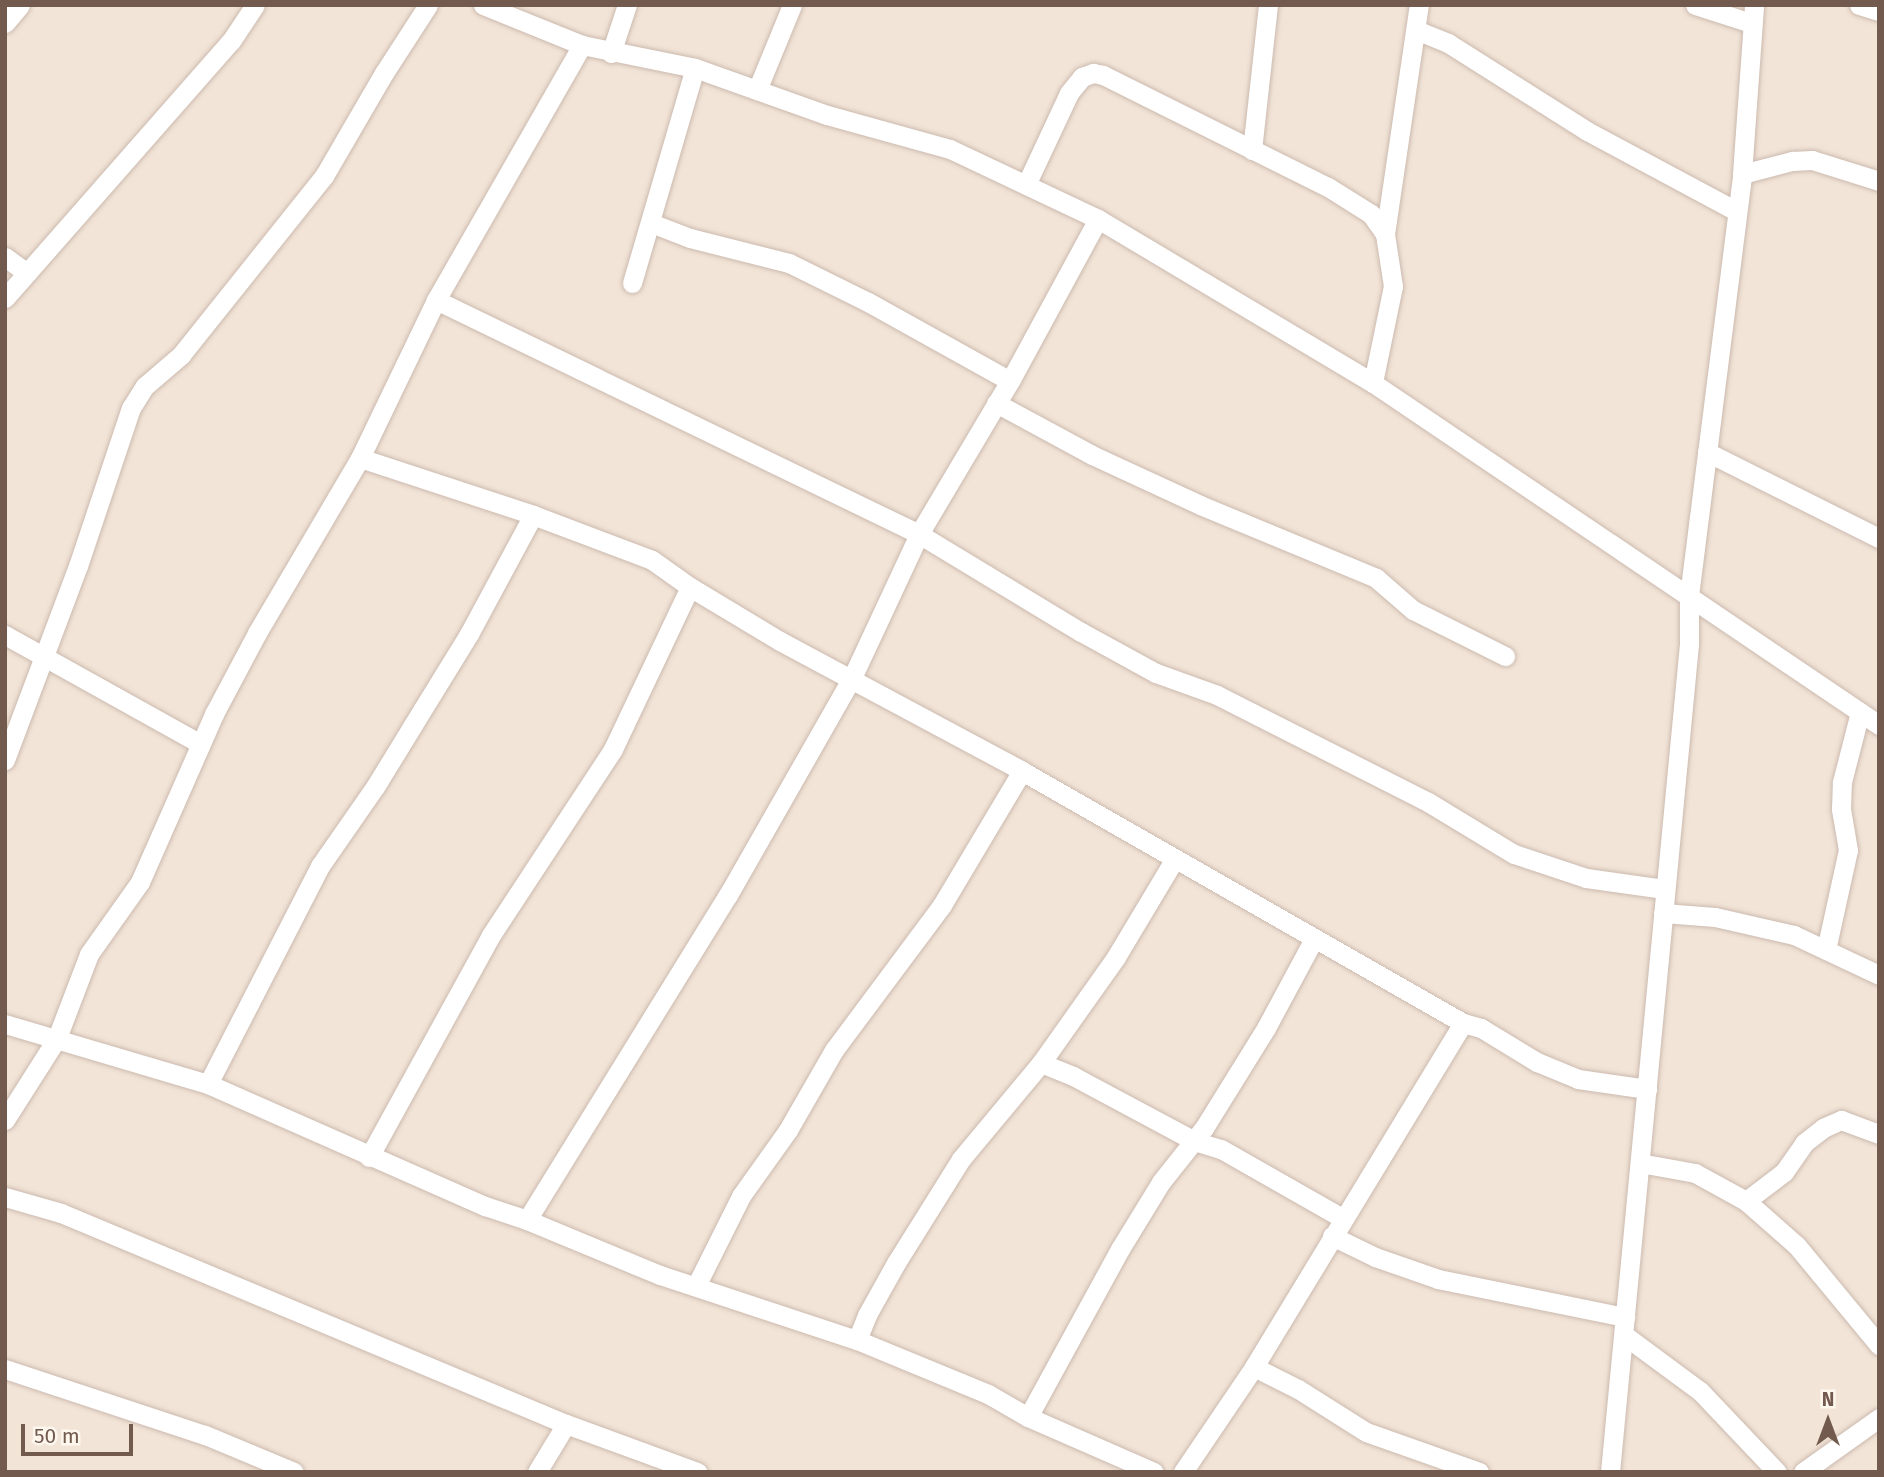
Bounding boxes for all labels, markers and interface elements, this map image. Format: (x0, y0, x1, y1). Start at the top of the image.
north arrow (1793, 1386, 1863, 1456)
text: N (1822, 1388, 1834, 1411)
scale bar (24, 1410, 136, 1454)
text: 50 m (34, 1423, 80, 1449)

